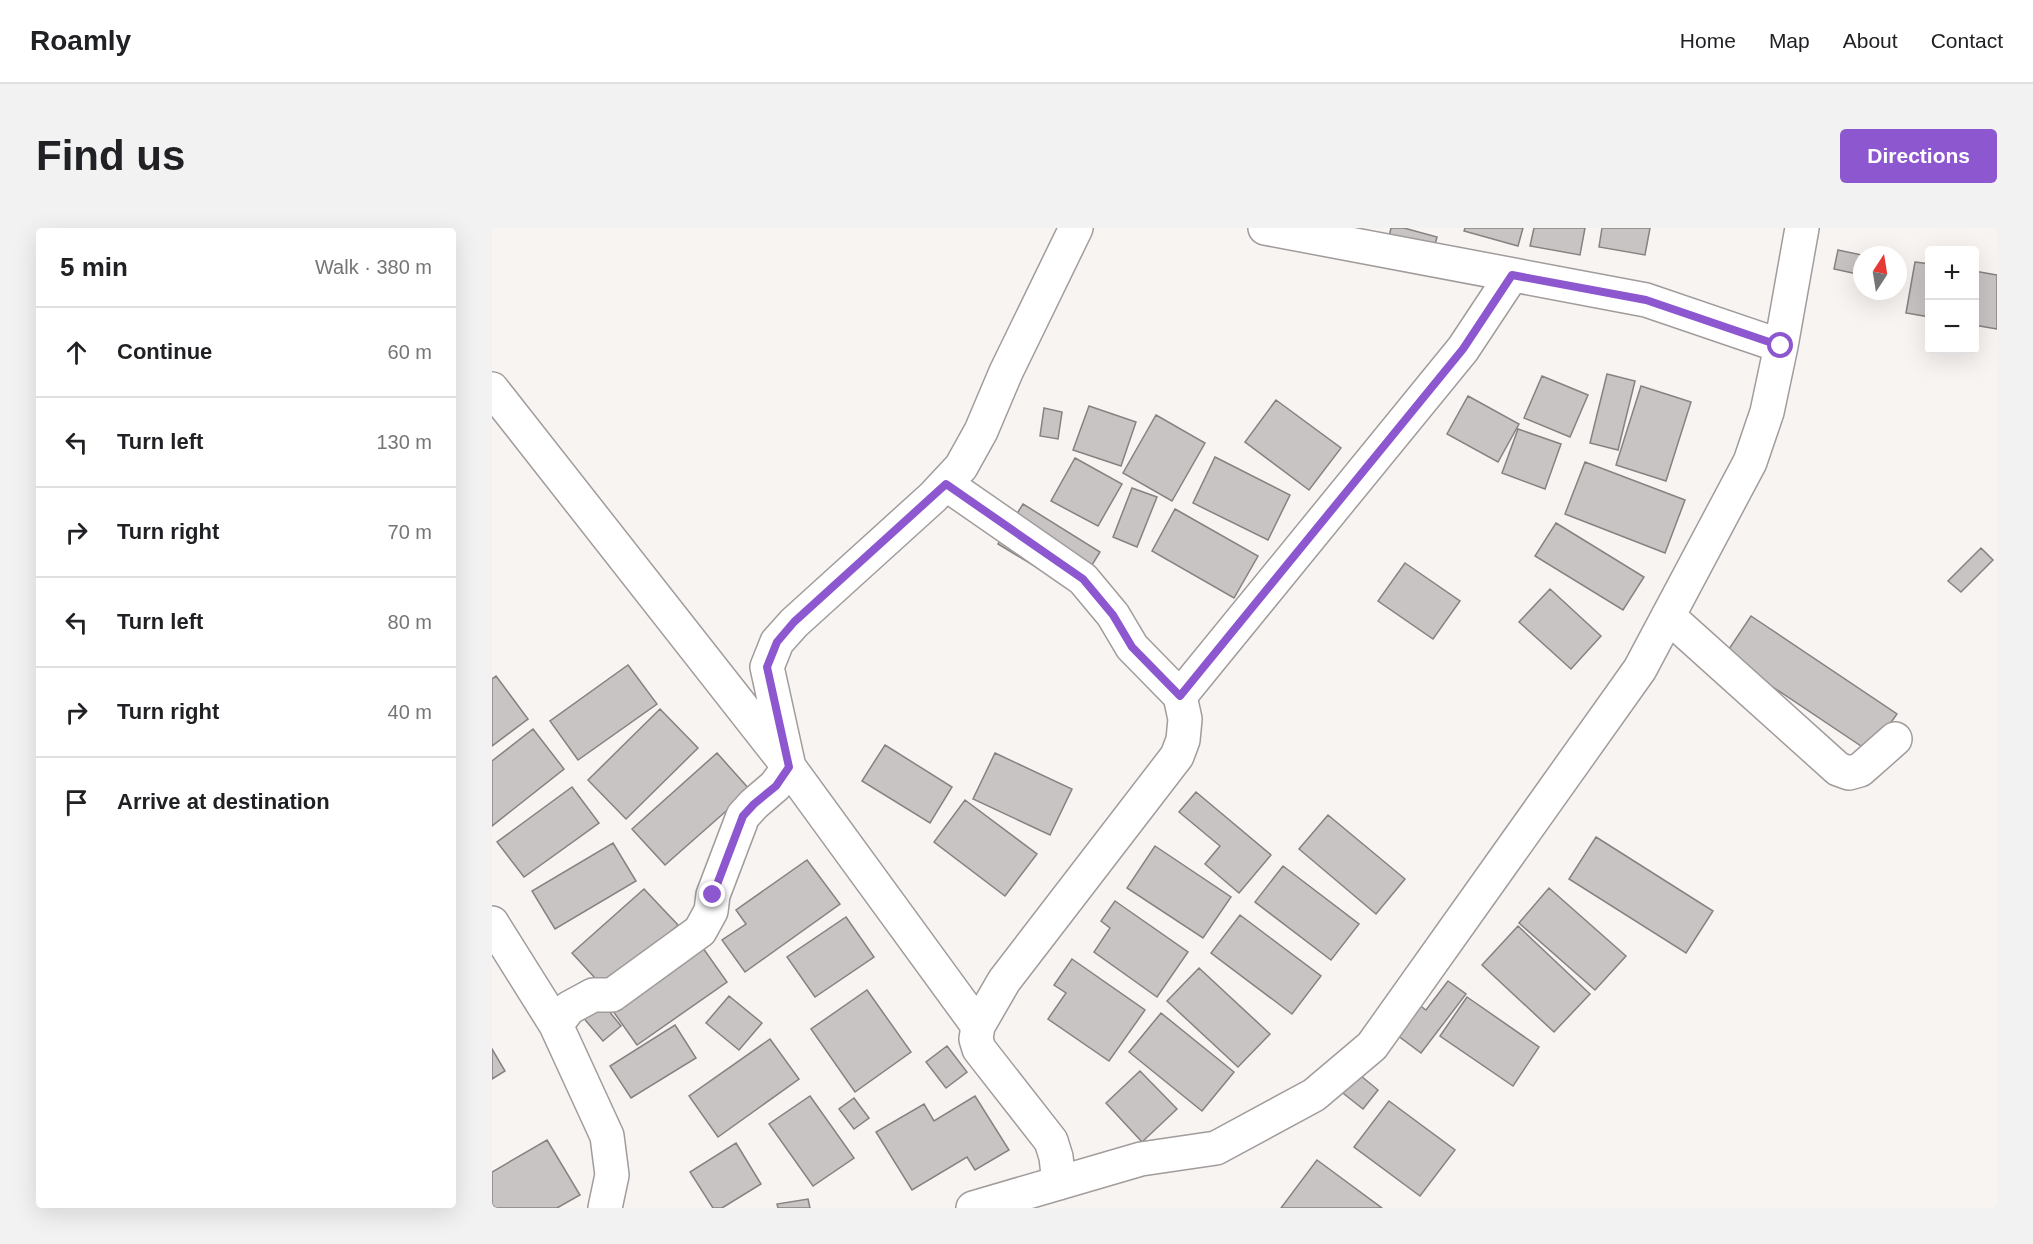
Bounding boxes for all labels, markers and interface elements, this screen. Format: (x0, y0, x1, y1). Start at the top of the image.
text: Roamly (30, 25, 131, 56)
text: Home (1680, 29, 1736, 52)
text: Map (1769, 29, 1810, 52)
text: About (1843, 29, 1898, 52)
text: Contact (1931, 29, 2003, 52)
button: Directions (1840, 129, 1997, 183)
text: Find us (36, 132, 185, 179)
north arrow (1853, 246, 1907, 300)
map controls (1925, 246, 1979, 354)
button: + (1925, 246, 1979, 300)
text: 5 min (60, 252, 128, 282)
text: Walk · 380 m (315, 256, 432, 278)
button: − (1925, 300, 1979, 354)
route start (1767, 332, 1793, 358)
icon: ahead (60, 336, 93, 369)
text: Continue (117, 339, 212, 364)
text: 60 m (388, 341, 432, 363)
icon: left (60, 426, 93, 459)
text: Turn left (117, 429, 203, 454)
text: 130 m (376, 431, 432, 453)
icon: right (60, 516, 93, 549)
text: Turn right (117, 519, 219, 544)
text: 70 m (388, 521, 432, 543)
icon: left (60, 606, 93, 639)
text: Turn left (117, 609, 203, 634)
text: 80 m (388, 611, 432, 633)
icon: right (60, 696, 93, 729)
text: Turn right (117, 699, 219, 724)
text: 40 m (388, 701, 432, 723)
icon: arrive (60, 786, 93, 819)
text: Arrive at destination (117, 789, 330, 814)
route end (699, 881, 725, 907)

